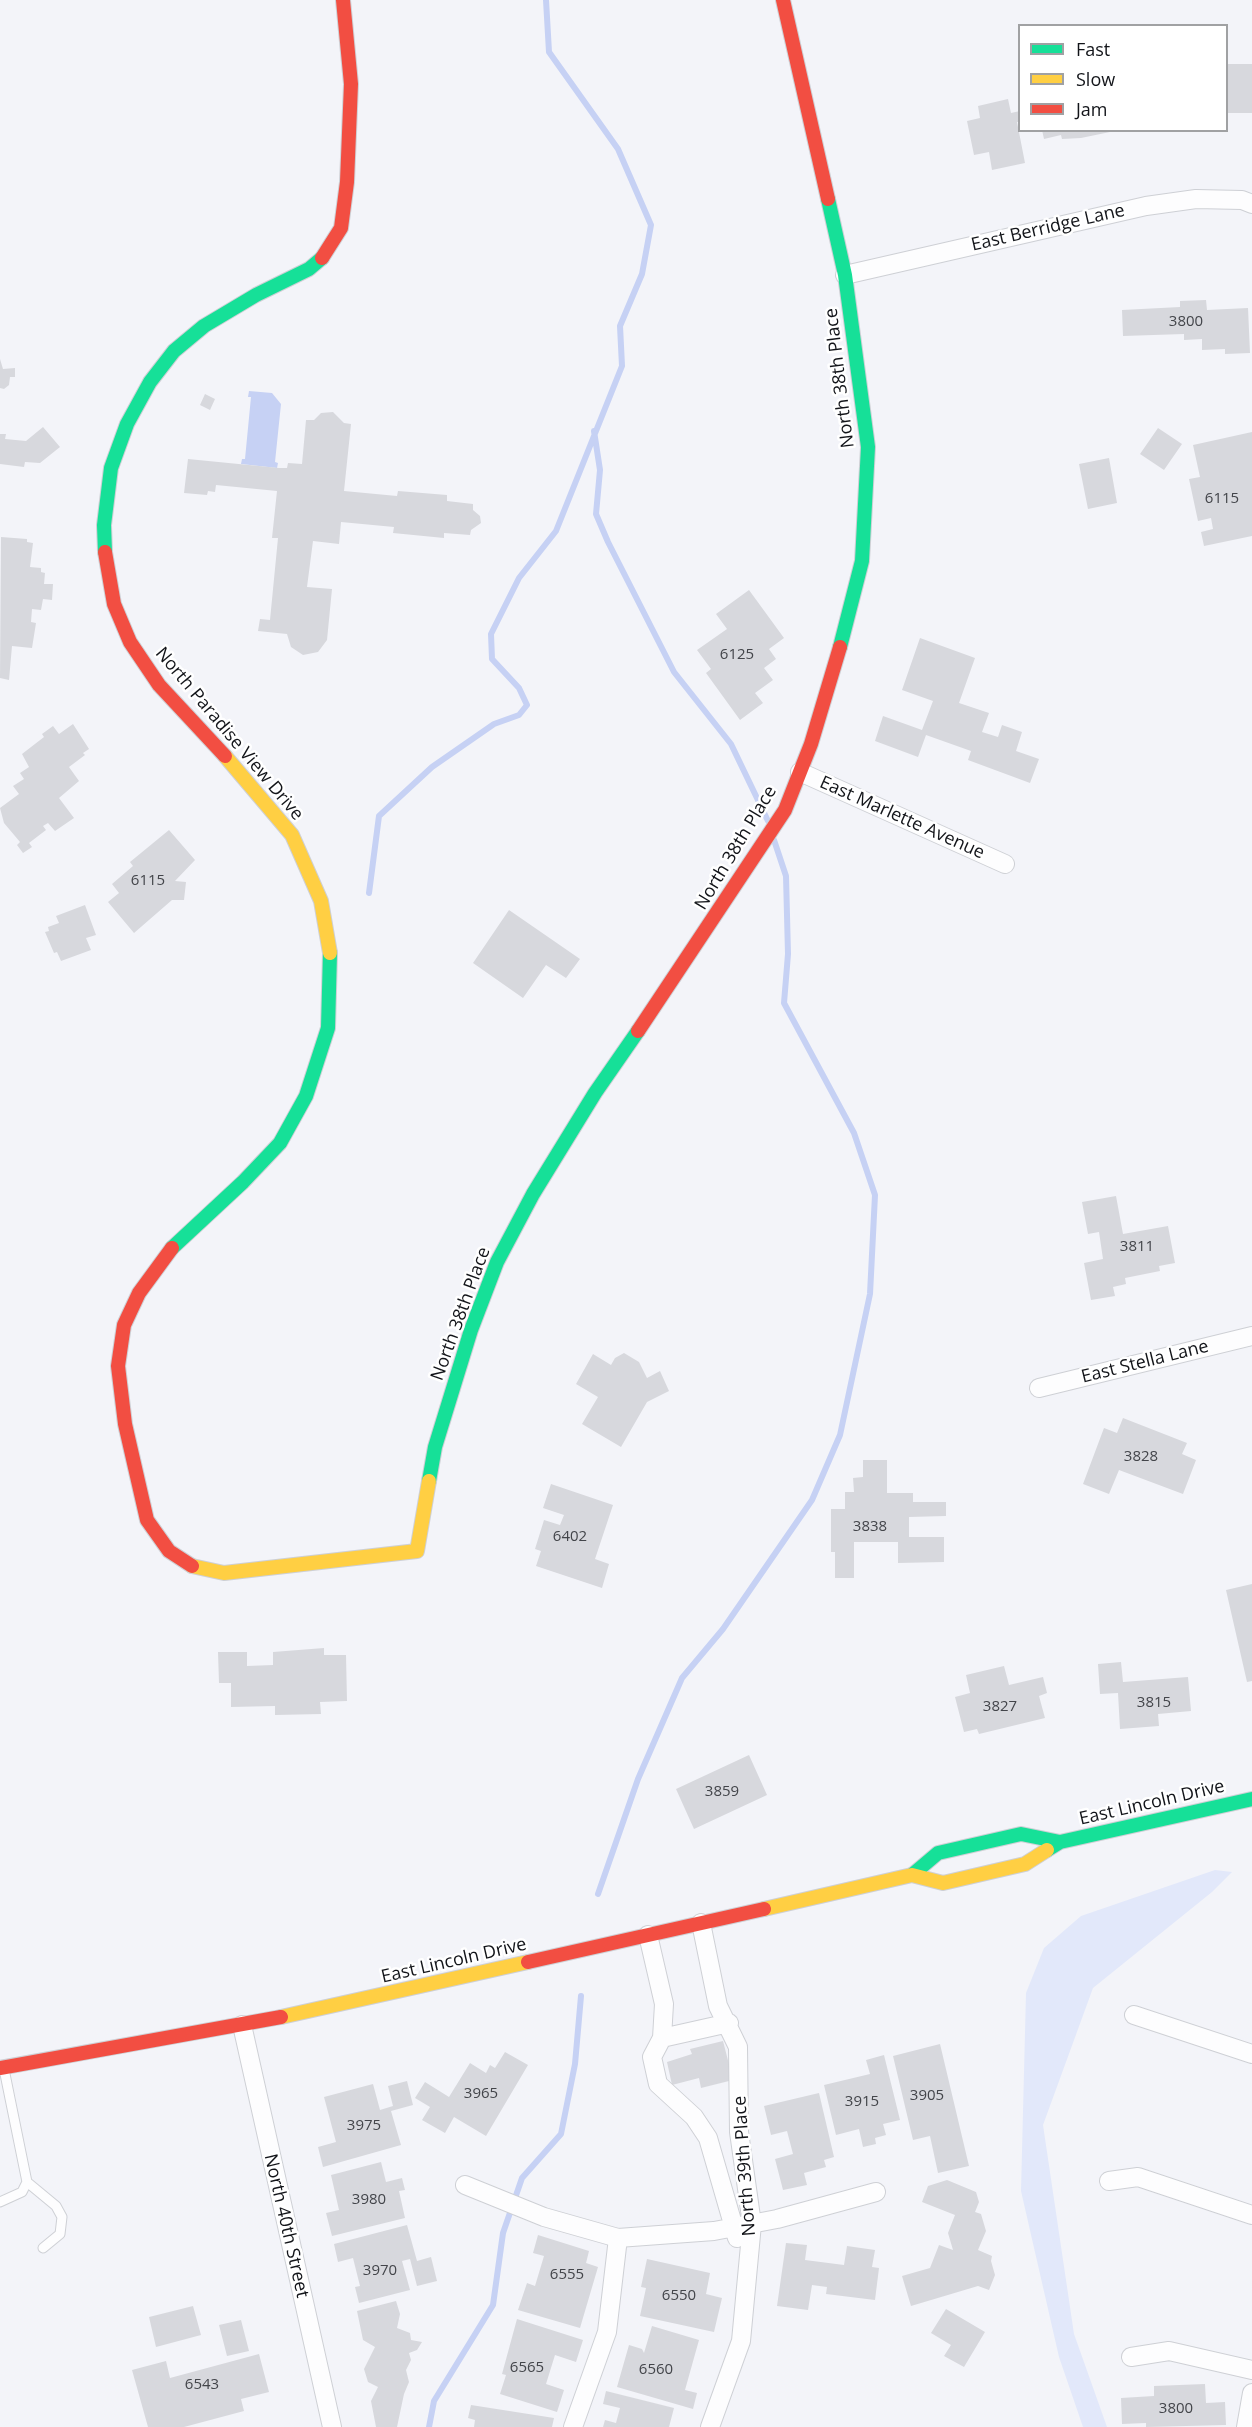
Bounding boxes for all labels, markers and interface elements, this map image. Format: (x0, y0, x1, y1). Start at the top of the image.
legend (1018, 24, 1228, 132)
text: Fast (1076, 37, 1110, 61)
text: Slow (1076, 67, 1115, 91)
text: Jam (1076, 97, 1108, 121)
street label: East Berridge Lane (969, 200, 1127, 256)
street label: North 38th Place (821, 307, 859, 449)
house number: 3800 (1169, 313, 1203, 331)
house number: 6115 (1205, 490, 1239, 508)
street label: North Paradise View Drive (150, 643, 308, 825)
house number: 6125 (720, 646, 754, 664)
street label: East Marlette Avenue (816, 772, 988, 864)
street label: North 38th Place (691, 782, 781, 914)
house number: 6115 (131, 872, 165, 890)
house number: 3811 (1120, 1238, 1154, 1256)
street label: North 38th Place (427, 1244, 495, 1384)
street label: East Stella Lane (1079, 1336, 1211, 1388)
house number: 3828 (1124, 1448, 1158, 1466)
house number: 3838 (853, 1518, 887, 1536)
house number: 6402 (553, 1528, 587, 1546)
house number: 3815 (1137, 1694, 1171, 1712)
house number: 3827 (983, 1698, 1017, 1716)
street label: East Lincoln Drive (1077, 1776, 1227, 1830)
house number: 3859 (705, 1783, 739, 1801)
street label: East Lincoln Drive (379, 1934, 529, 1988)
house number: 3965 (464, 2085, 498, 2103)
house number: 3905 (910, 2087, 944, 2105)
house number: 3915 (845, 2093, 879, 2111)
street label: North 39th Place (729, 2095, 761, 2237)
house number: 3975 (347, 2117, 381, 2135)
street label: North 40th Street (259, 2152, 313, 2300)
house number: 3980 (352, 2191, 386, 2209)
house number: 3970 (363, 2262, 397, 2280)
house number: 6555 (550, 2266, 584, 2284)
house number: 6550 (662, 2287, 696, 2305)
house number: 6565 (510, 2359, 544, 2377)
house number: 6560 (639, 2361, 673, 2379)
house number: 6543 (185, 2376, 219, 2394)
house number: 3800 (1159, 2400, 1193, 2418)

